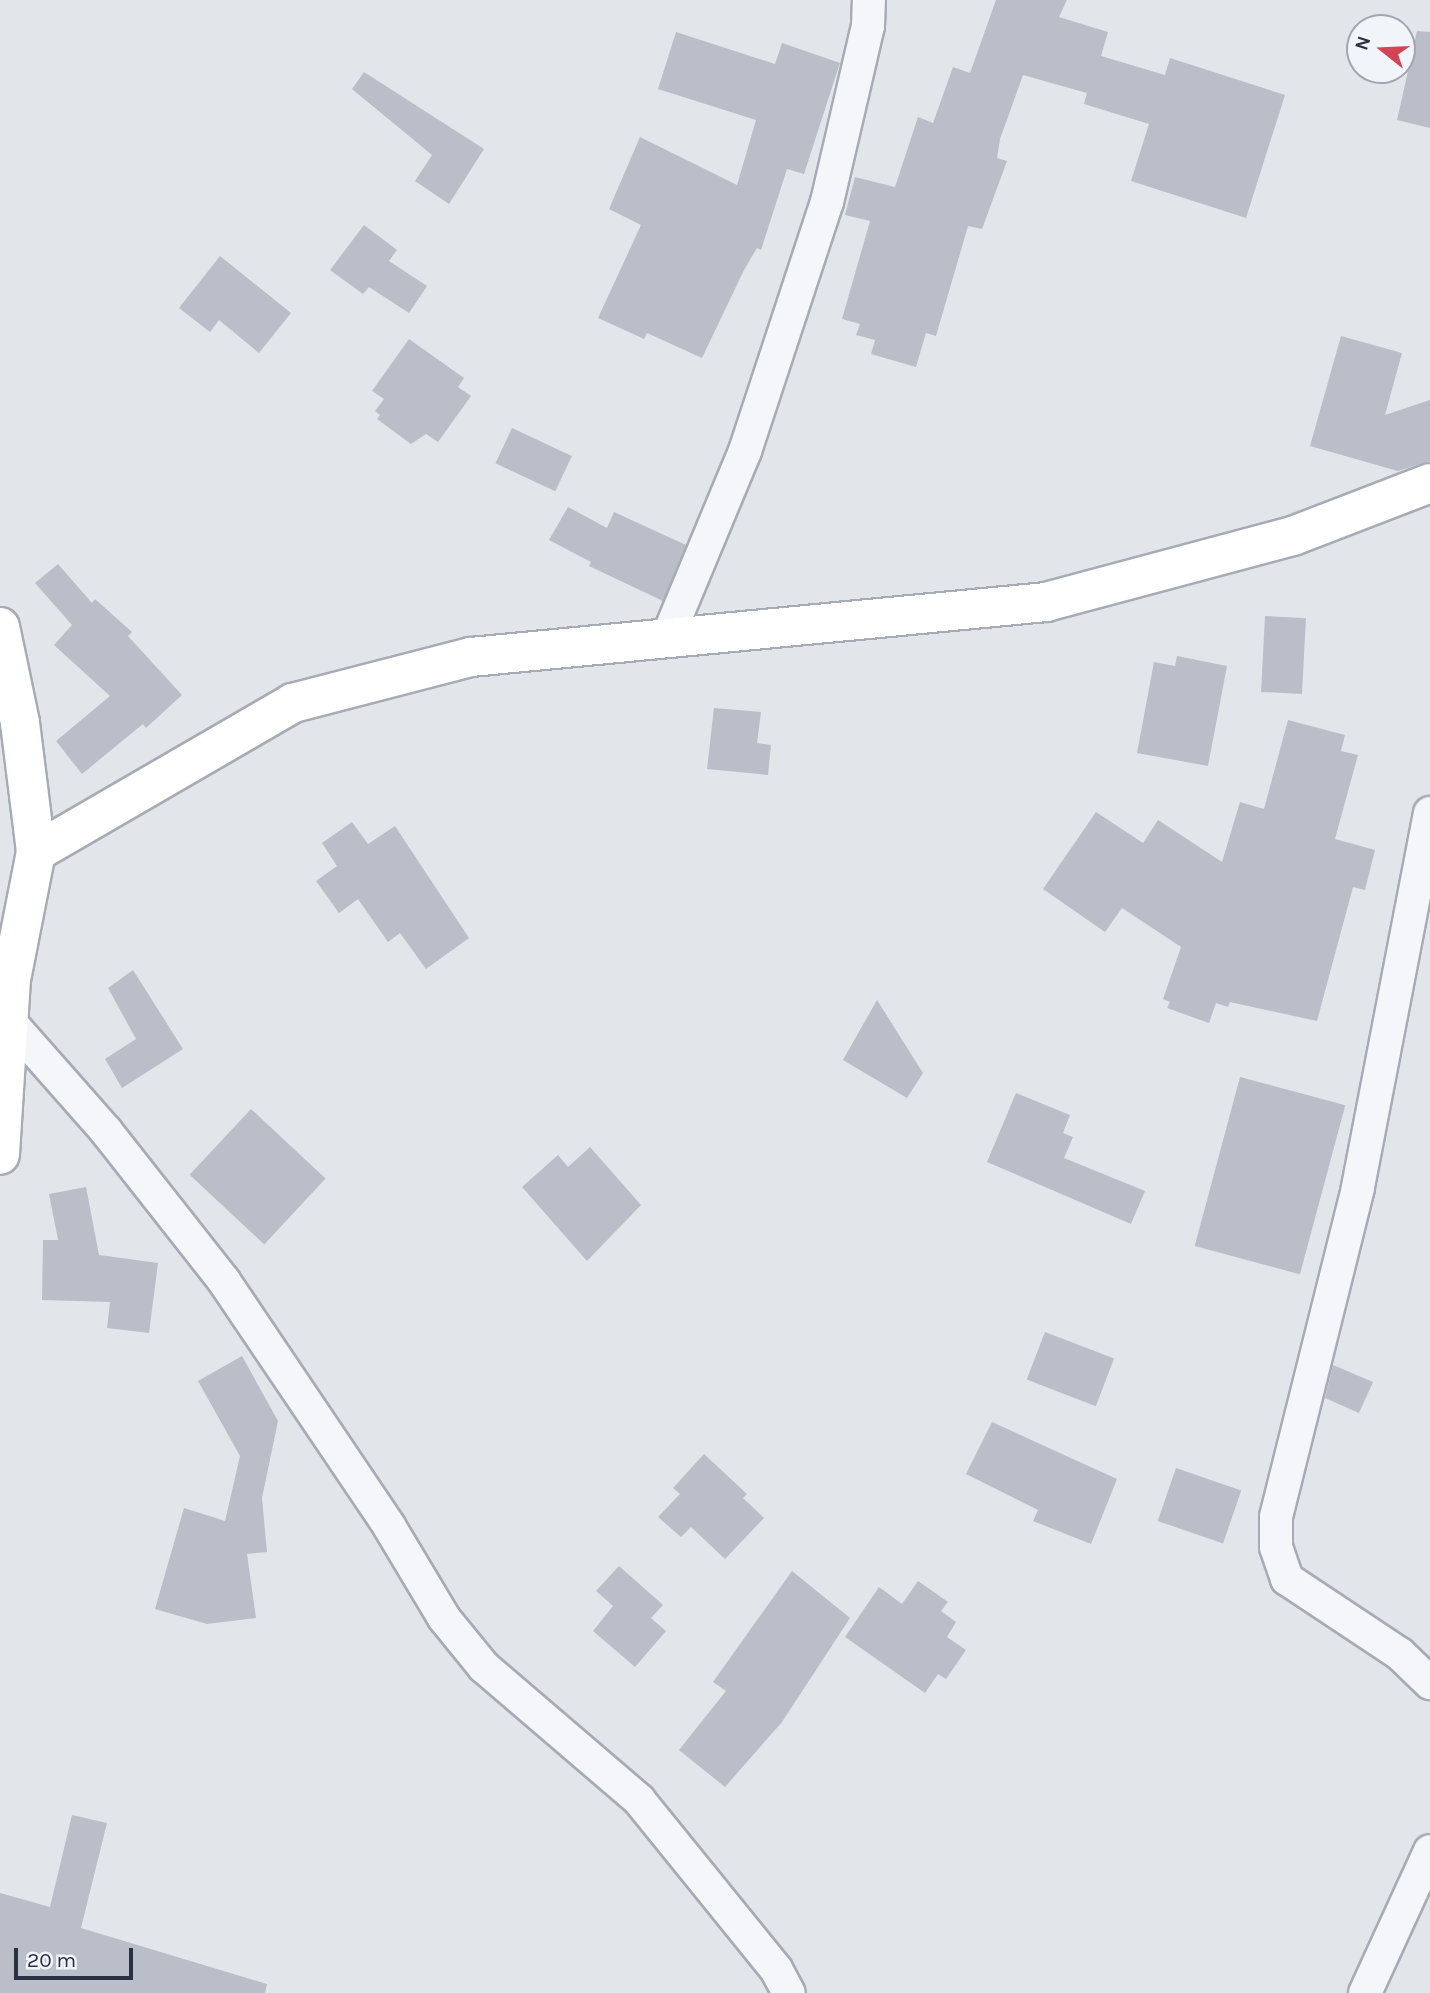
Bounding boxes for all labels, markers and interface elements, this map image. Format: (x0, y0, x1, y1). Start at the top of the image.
north arrow (1346, 14, 1416, 84)
text: N (1350, 33, 1375, 53)
scale bar (18, 1934, 136, 1978)
text: 20 m (27, 1948, 76, 1972)

